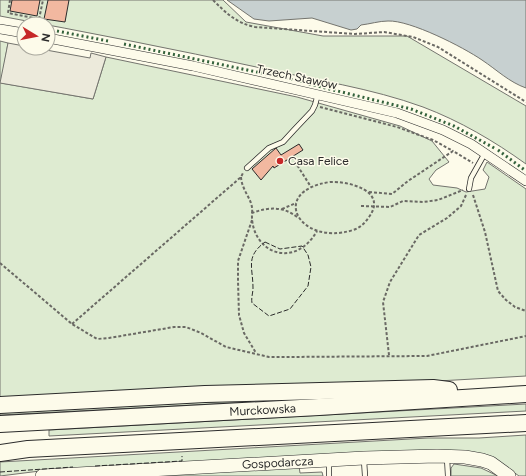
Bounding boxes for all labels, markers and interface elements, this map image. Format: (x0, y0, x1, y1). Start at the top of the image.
north arrow (16, 16, 56, 56)
text: N (38, 32, 52, 43)
street label: Trzech Stawów (255, 62, 339, 93)
place label: Casa Felice (288, 154, 349, 168)
marker: Casa Felice (275, 156, 285, 166)
street label: Murckowska (229, 401, 296, 419)
street label: Gospodarcza (242, 454, 314, 472)

